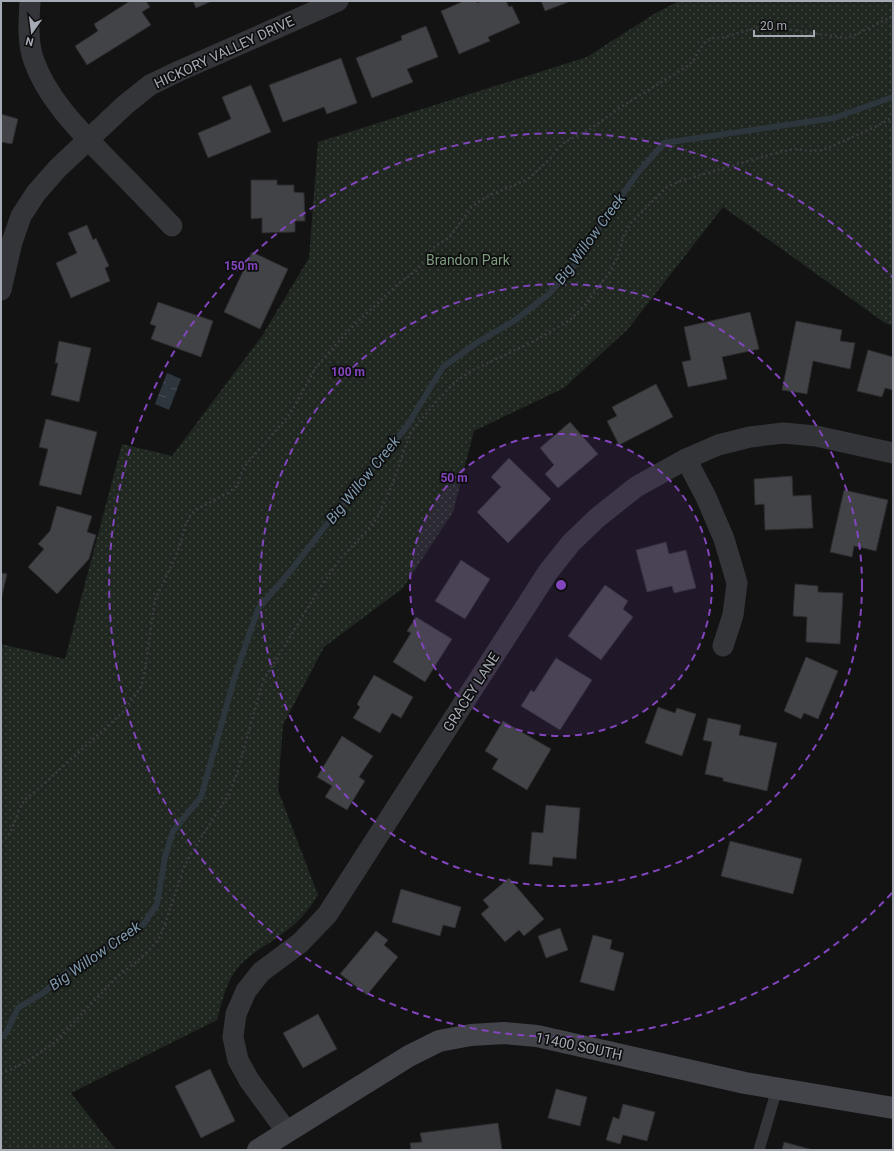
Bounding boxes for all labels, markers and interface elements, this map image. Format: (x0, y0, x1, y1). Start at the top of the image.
north arrow (12, 12, 52, 52)
scale bar (754, 12, 814, 38)
street label: HICKORY VALLEY DRIVE (152, 13, 296, 91)
text: 20 m (760, 19, 787, 33)
text: N (24, 34, 35, 48)
water label: Big Willow Creek (551, 190, 629, 288)
park label: Brandon Park (426, 252, 511, 268)
text: 150 m (224, 259, 258, 273)
text: 100 m (331, 365, 365, 379)
water label: Big Willow Creek (322, 432, 404, 528)
text: 50 m (440, 471, 468, 485)
centre of rings (554, 578, 568, 592)
street label: GRACEY LANE (440, 649, 502, 734)
water label: Big Willow Creek (46, 917, 145, 994)
street label: 11400 SOUTH (534, 1029, 624, 1063)

